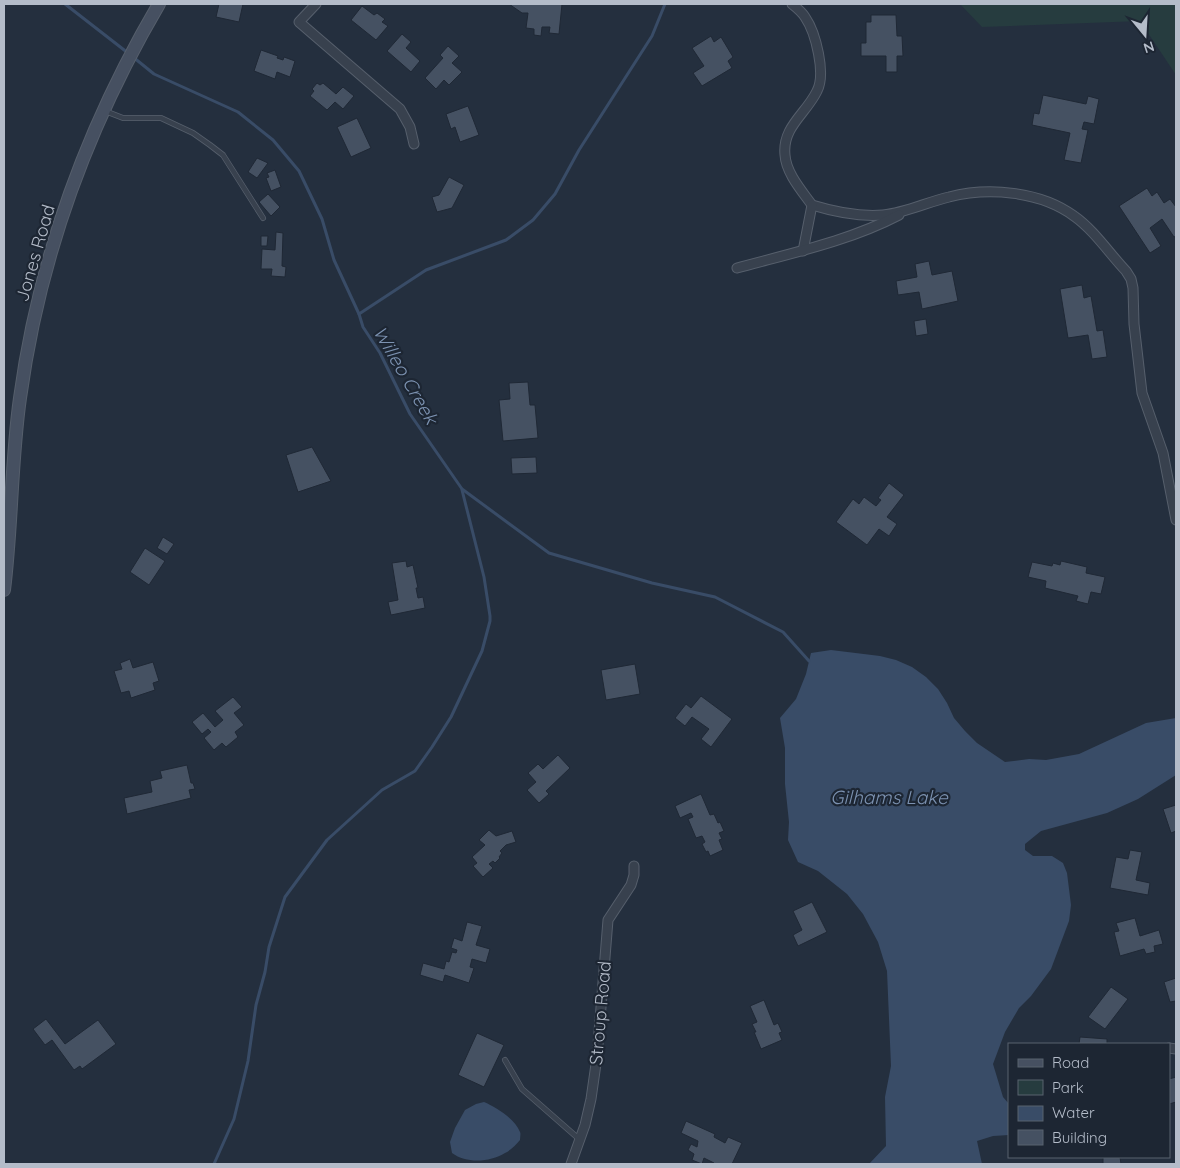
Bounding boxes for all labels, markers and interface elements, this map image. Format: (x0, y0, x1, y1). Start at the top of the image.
north arrow (1120, 10, 1170, 60)
text: N (1141, 37, 1157, 58)
street label: Jones Road (10, 202, 60, 304)
water label: Willeo Creek (368, 322, 445, 430)
water label: Gilhams Lake (830, 785, 949, 809)
street label: Stroup Road (584, 960, 616, 1066)
legend (1008, 1043, 1170, 1158)
text: Road (1052, 1053, 1089, 1072)
text: Park (1052, 1078, 1084, 1097)
text: Water (1052, 1103, 1095, 1122)
text: Building (1052, 1128, 1107, 1147)

